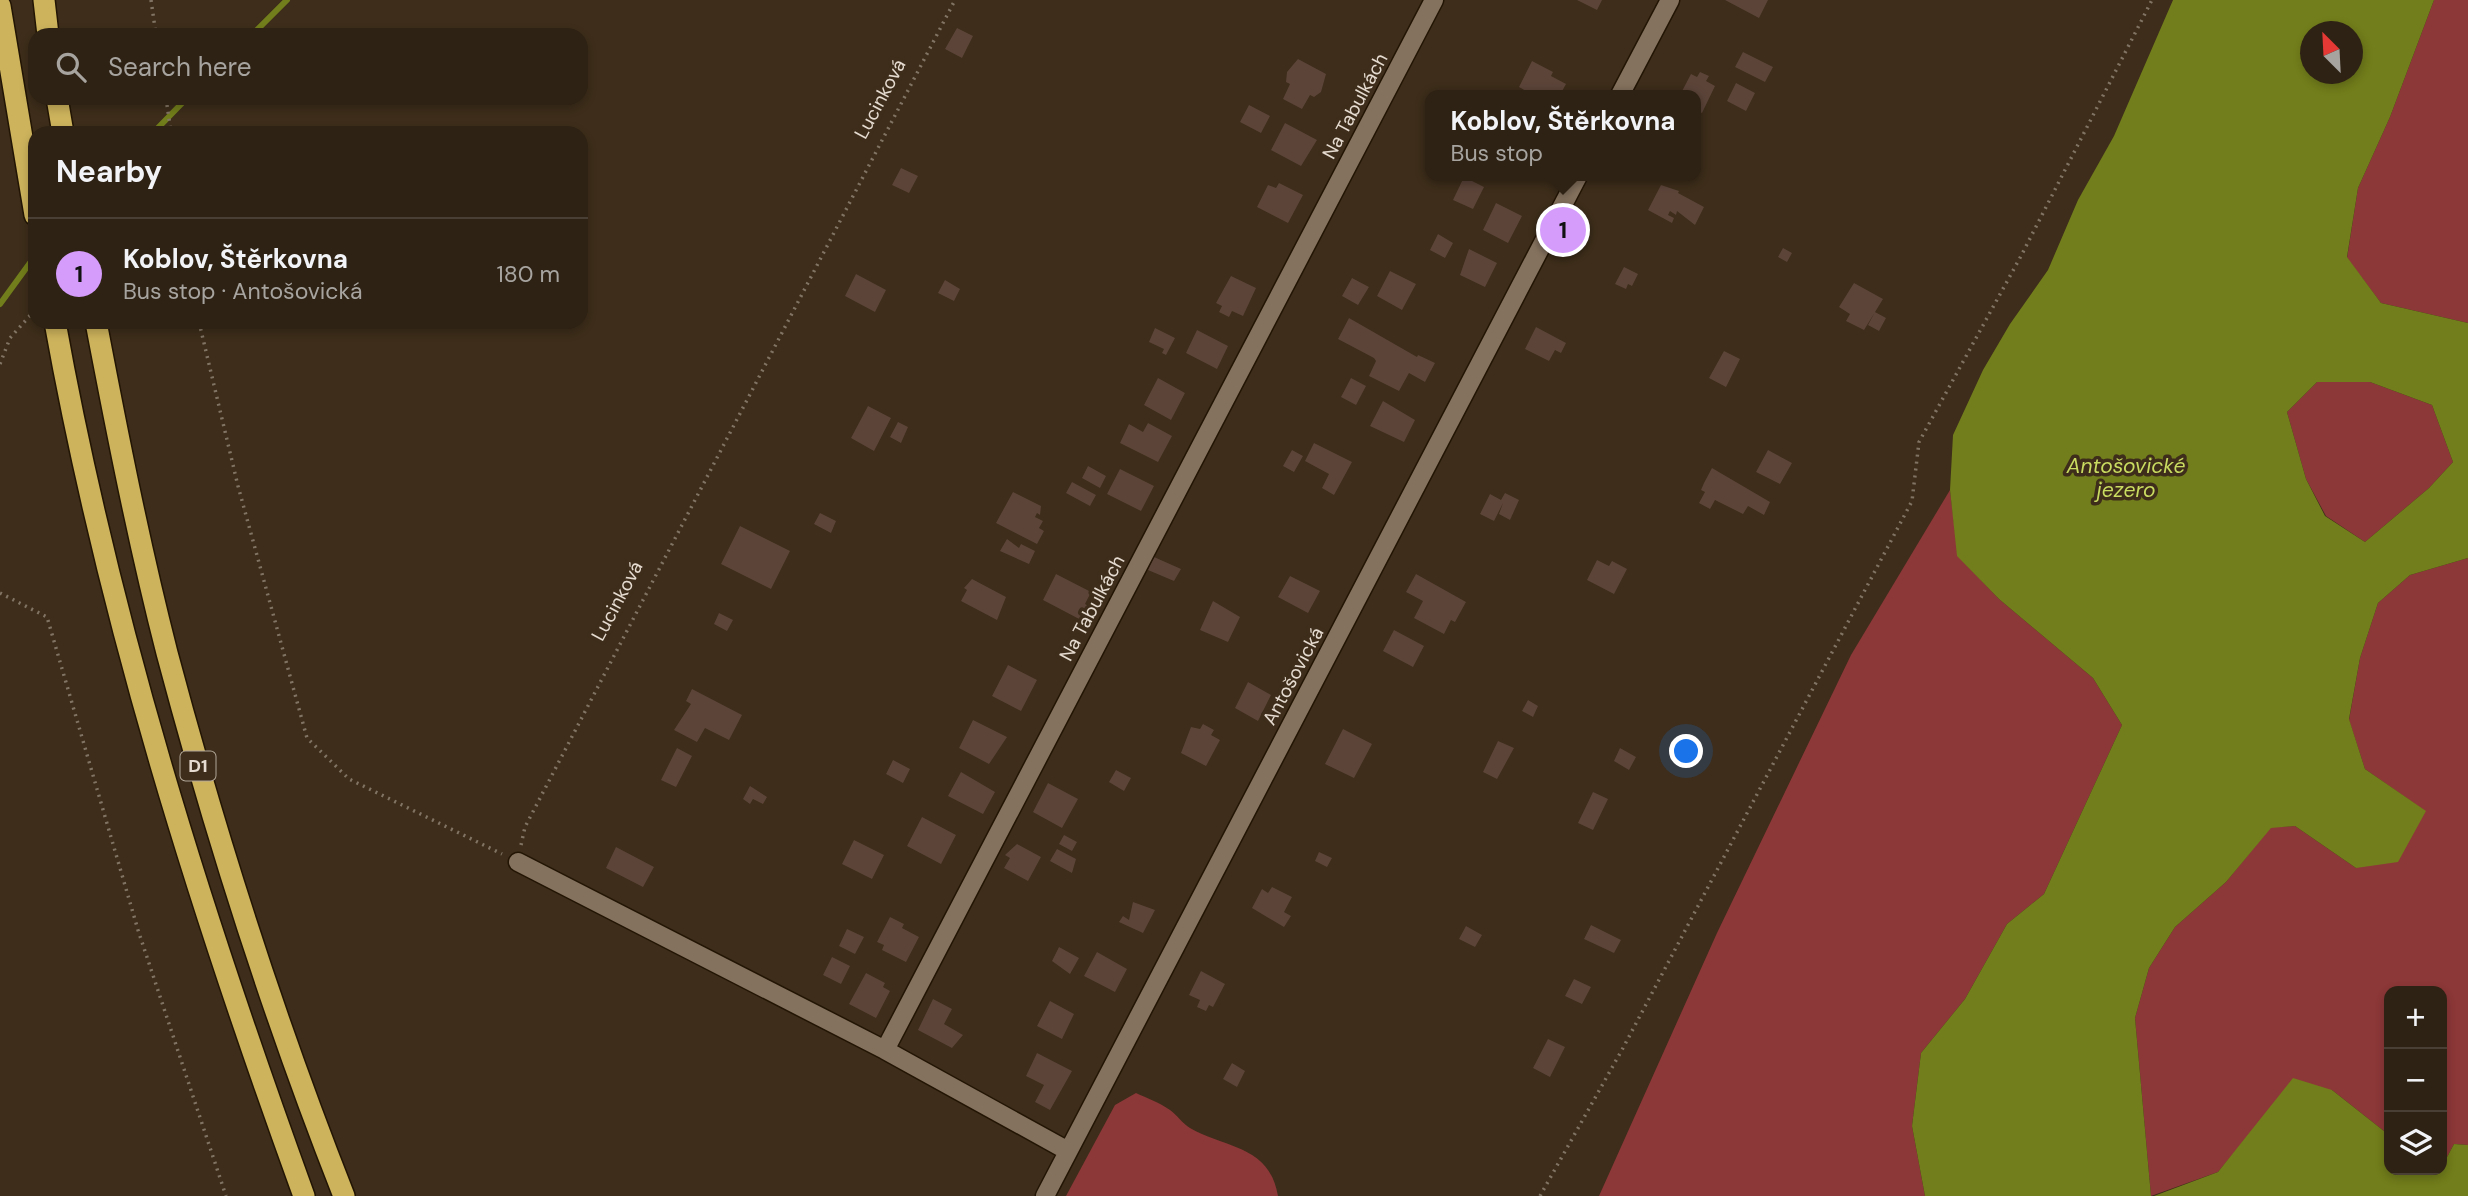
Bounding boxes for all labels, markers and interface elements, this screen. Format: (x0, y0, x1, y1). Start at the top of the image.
north arrow (2300, 21, 2363, 84)
search box (28, 28, 588, 105)
icon: search (52, 48, 90, 86)
street label: Na Tabulkách (1317, 49, 1393, 163)
text: Search here (108, 50, 251, 84)
street label: Lucinková (849, 55, 911, 143)
popup (1425, 90, 1701, 181)
text: Koblov, Štěrkovna (1451, 104, 1675, 138)
text: Bus stop (1451, 138, 1543, 168)
text: Nearby (56, 152, 162, 191)
pin: 1 (1540, 204, 1586, 256)
text: Koblov, Štěrkovna (123, 242, 348, 276)
text: 1 (75, 259, 83, 289)
text: 180 m (496, 259, 560, 289)
text: Bus stop · Antošovická (123, 276, 363, 306)
water label: Antošovické jezero (2065, 452, 2186, 504)
street label: Na Tabulkách (1054, 551, 1130, 665)
street label: Lucinková (586, 557, 648, 645)
street label: Antošovická (1257, 623, 1329, 729)
your location (1669, 734, 1703, 768)
road number: D1 (180, 752, 216, 780)
map controls (2384, 986, 2447, 1175)
button: + (2384, 986, 2447, 1049)
button: − (2384, 1049, 2447, 1112)
button: layers (2384, 1112, 2447, 1175)

